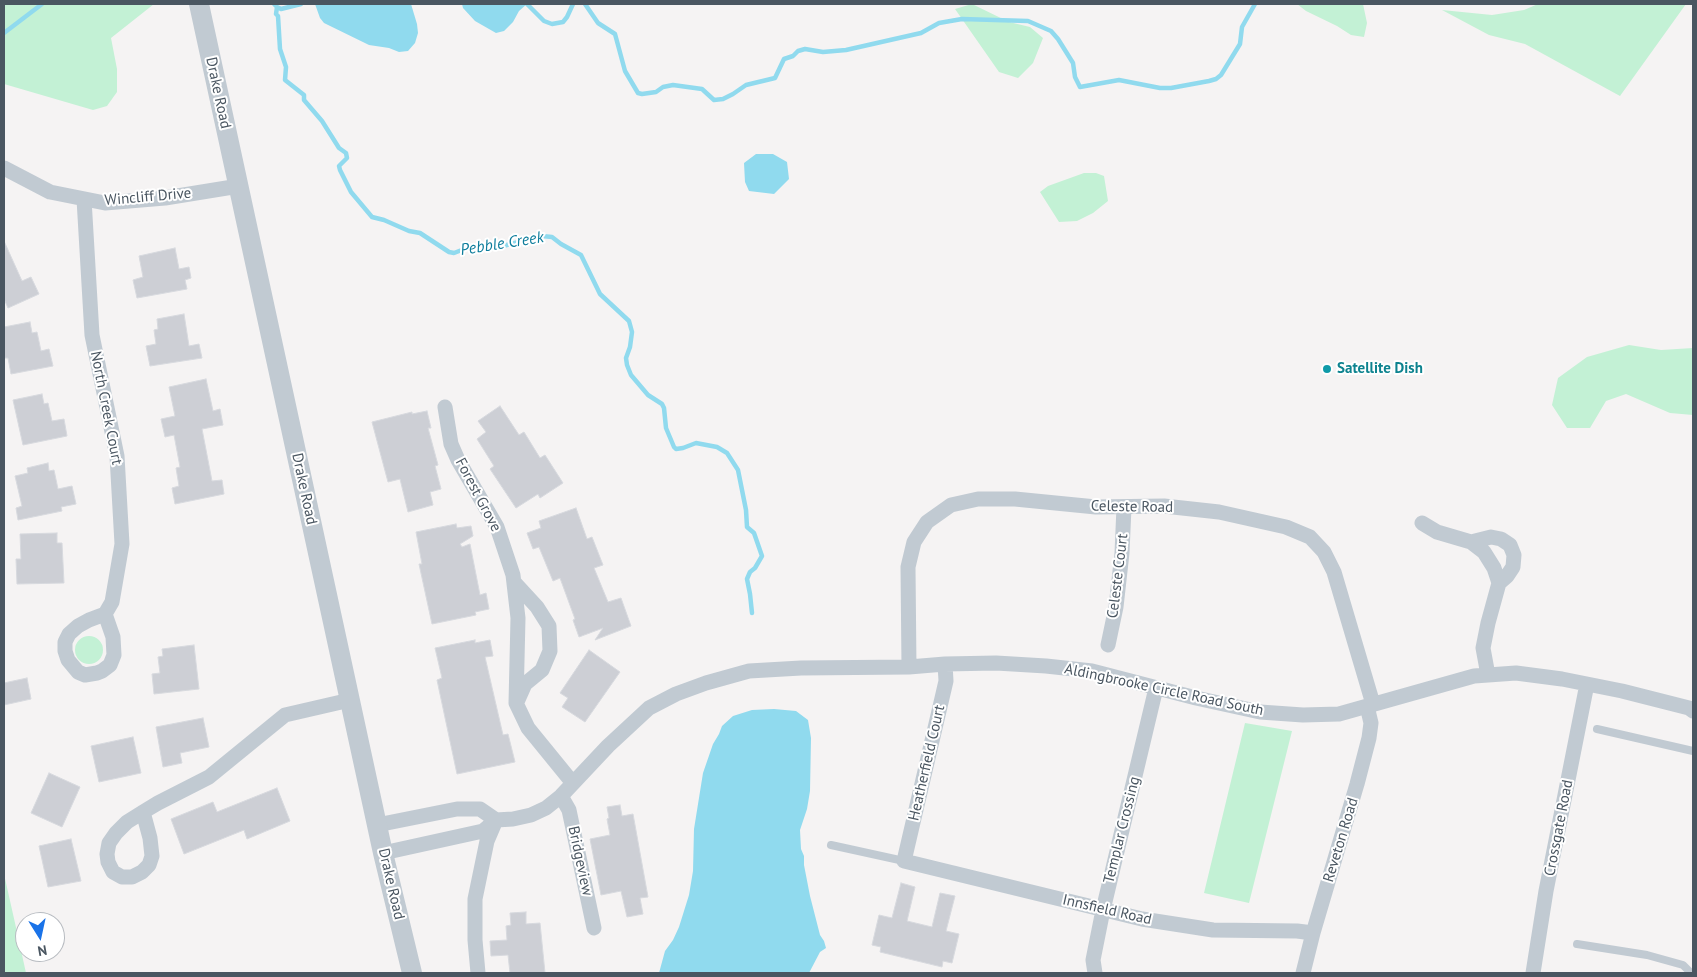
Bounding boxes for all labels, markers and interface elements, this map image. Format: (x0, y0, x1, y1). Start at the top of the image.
street label: Drake Road (202, 56, 234, 130)
street label: Wincliff Drive (104, 184, 192, 210)
water label: Pebble Creek (459, 228, 545, 260)
street label: North Creek Court (86, 350, 126, 466)
place label: Satellite Dish (1337, 360, 1423, 378)
marker: Satellite Dish (1321, 363, 1333, 375)
street label: Drake Road (288, 452, 320, 526)
street label: Forest Grove (451, 455, 505, 535)
street label: Celeste Road (1091, 497, 1173, 517)
street label: Celeste Court (1104, 533, 1132, 619)
street label: Aldingbrooke Circle Road South (1063, 660, 1265, 720)
street label: Heatherfield Court (905, 703, 949, 823)
street label: Templar Crossing (1100, 775, 1144, 885)
street label: Crossgate Road (1541, 778, 1577, 878)
street label: Reveton Road (1320, 796, 1362, 884)
street label: Bridgeview (564, 824, 596, 898)
street label: Drake Road (374, 847, 408, 921)
street label: Innsfield Road (1061, 891, 1153, 929)
north arrow (15, 912, 65, 962)
text: N (36, 941, 49, 960)

